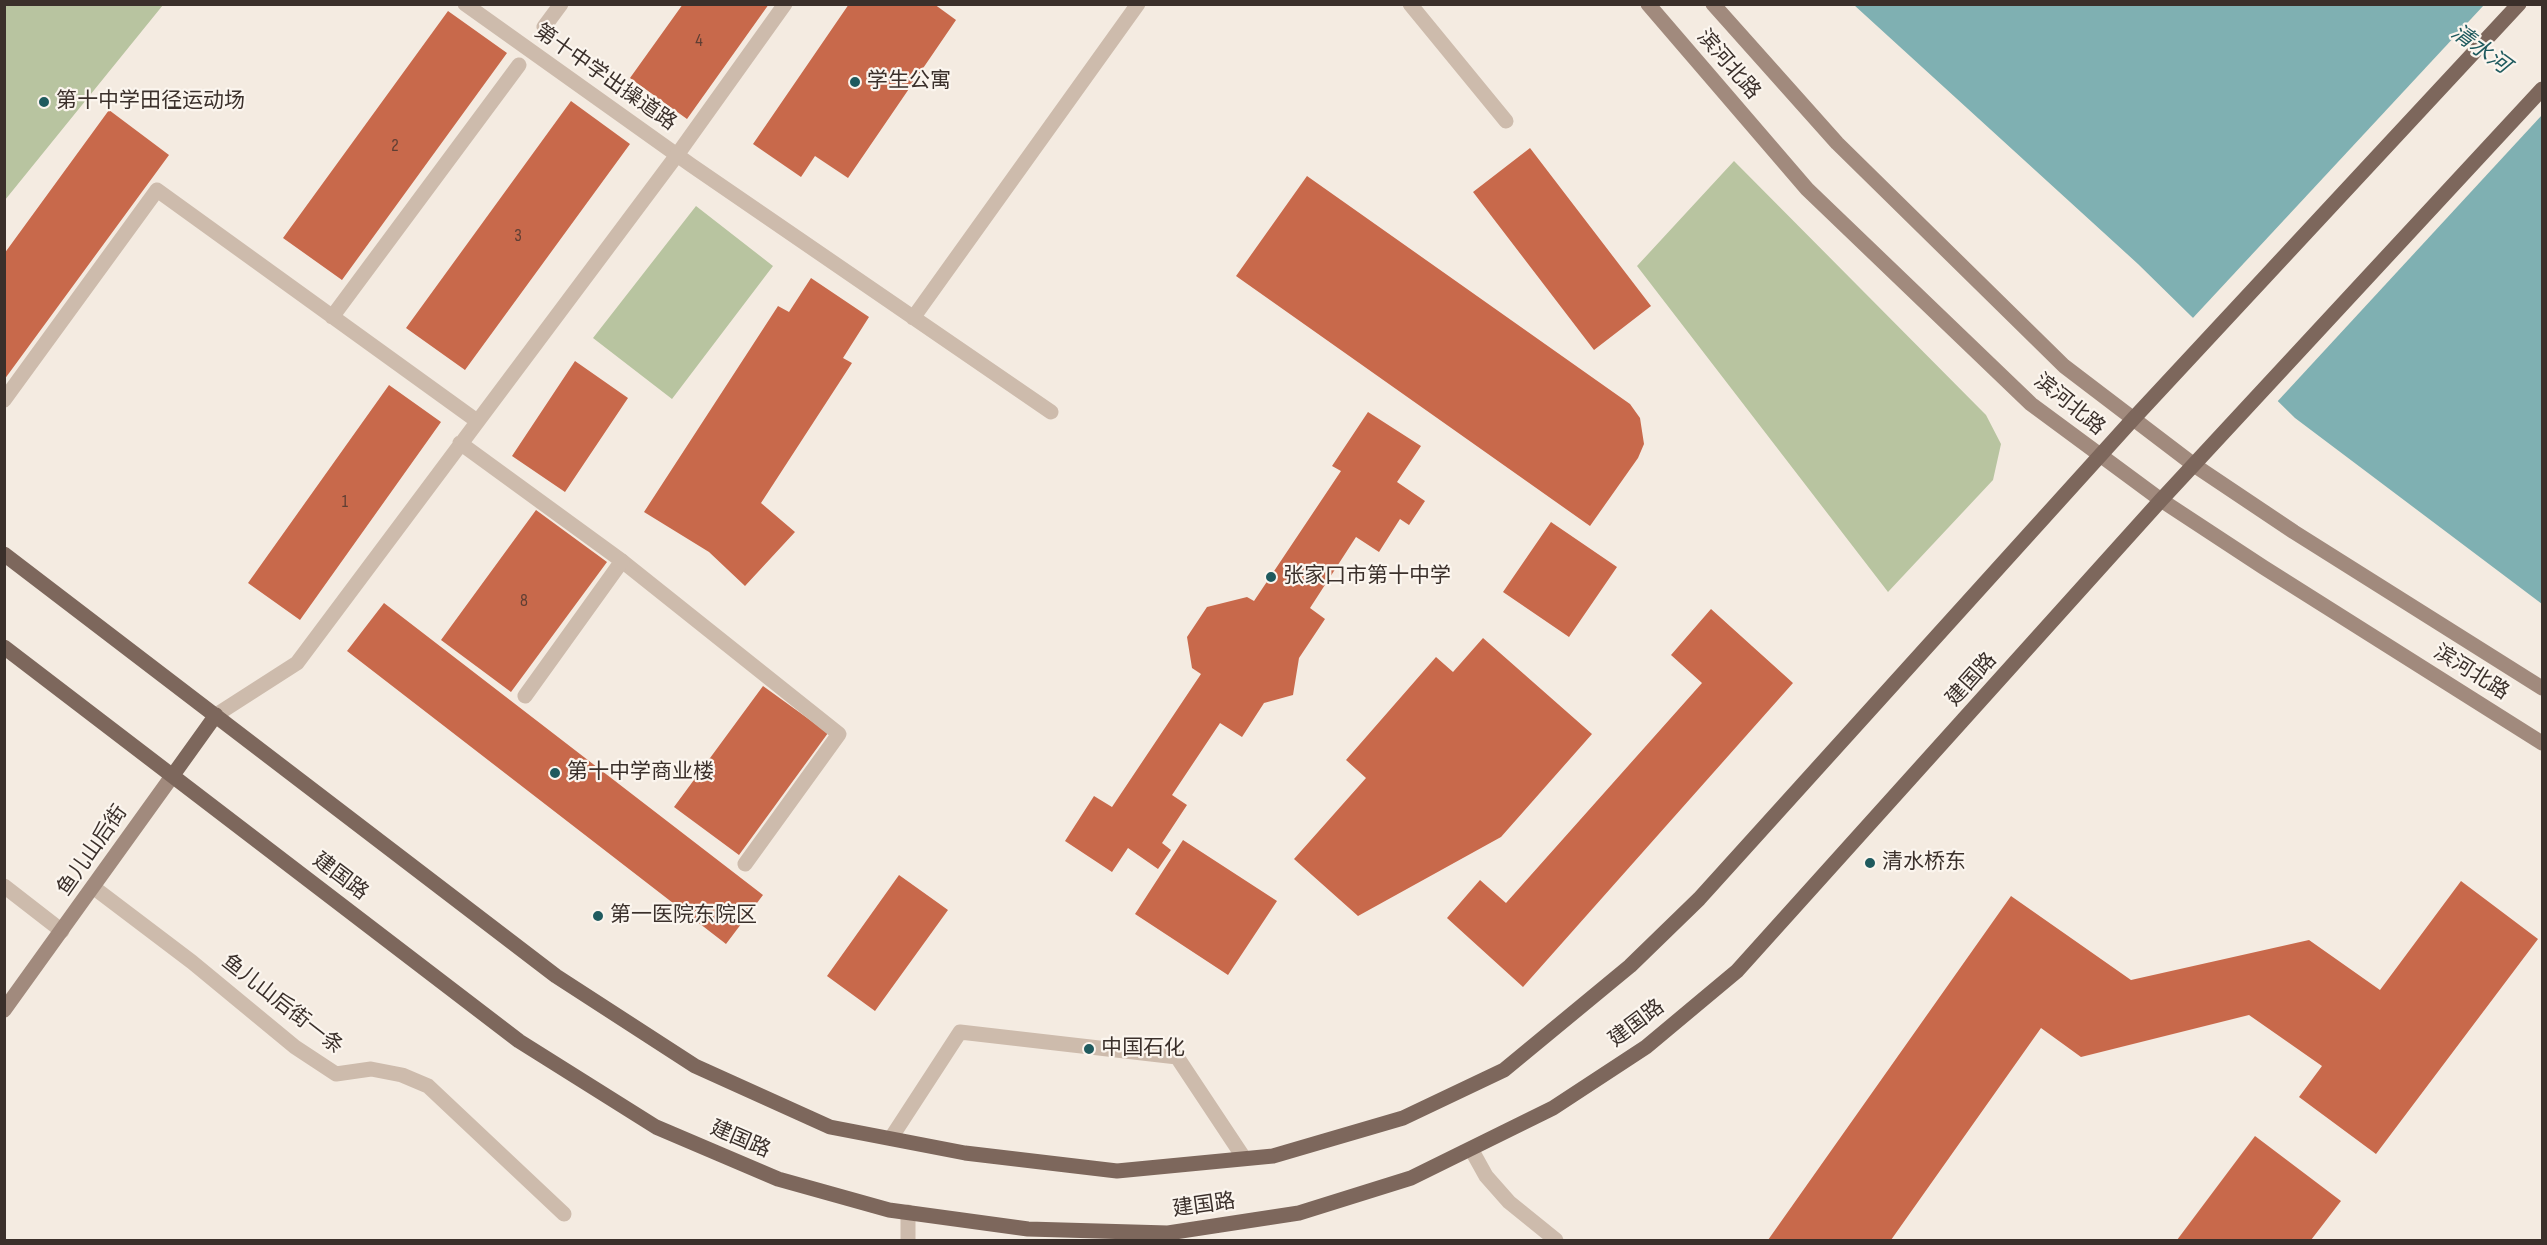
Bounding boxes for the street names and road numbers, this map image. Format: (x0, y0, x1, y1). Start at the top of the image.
street label: 第十中学出操道路 (529, 19, 681, 137)
street label: 滨河北路 (1691, 25, 1765, 105)
street label: 滨河北路 (2028, 369, 2110, 441)
street label: 滨河北路 (2429, 640, 2513, 706)
street label: 建国路 (1942, 648, 2002, 712)
street label: 鱼儿山后街 (53, 801, 133, 901)
street label: 建国路 (307, 848, 373, 906)
street label: 鱼儿山后街一条 (216, 950, 348, 1060)
street label: 建国路 (1604, 995, 1670, 1053)
street label: 建国路 (706, 1116, 774, 1164)
street label: 建国路 (1171, 1189, 1237, 1223)

